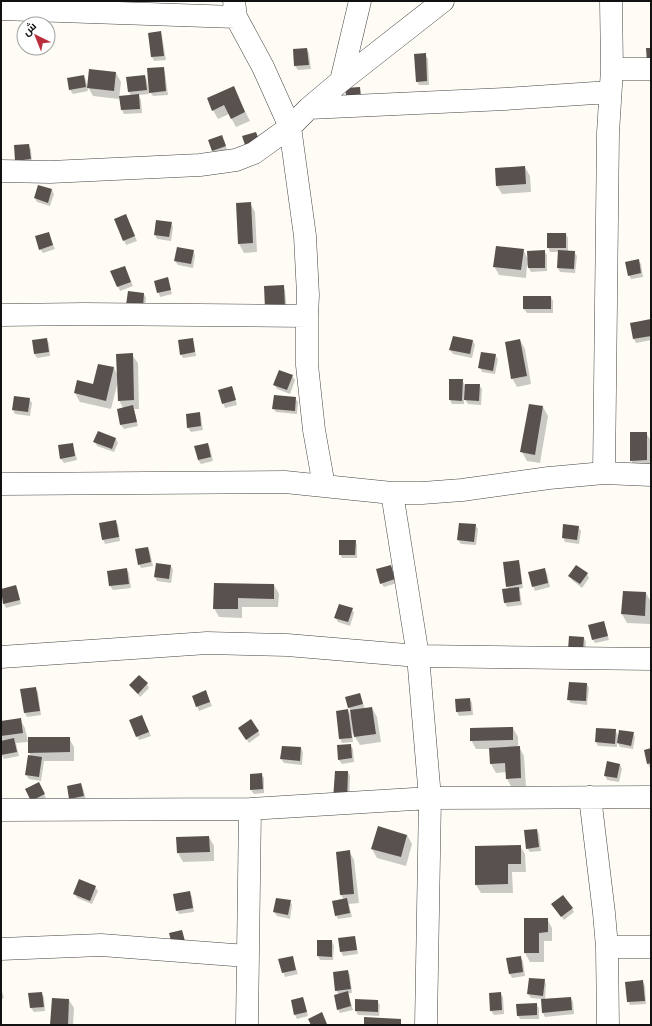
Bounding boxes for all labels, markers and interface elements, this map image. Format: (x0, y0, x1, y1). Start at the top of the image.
north arrow (16, 16, 56, 56)
text: ش (19, 19, 39, 39)

